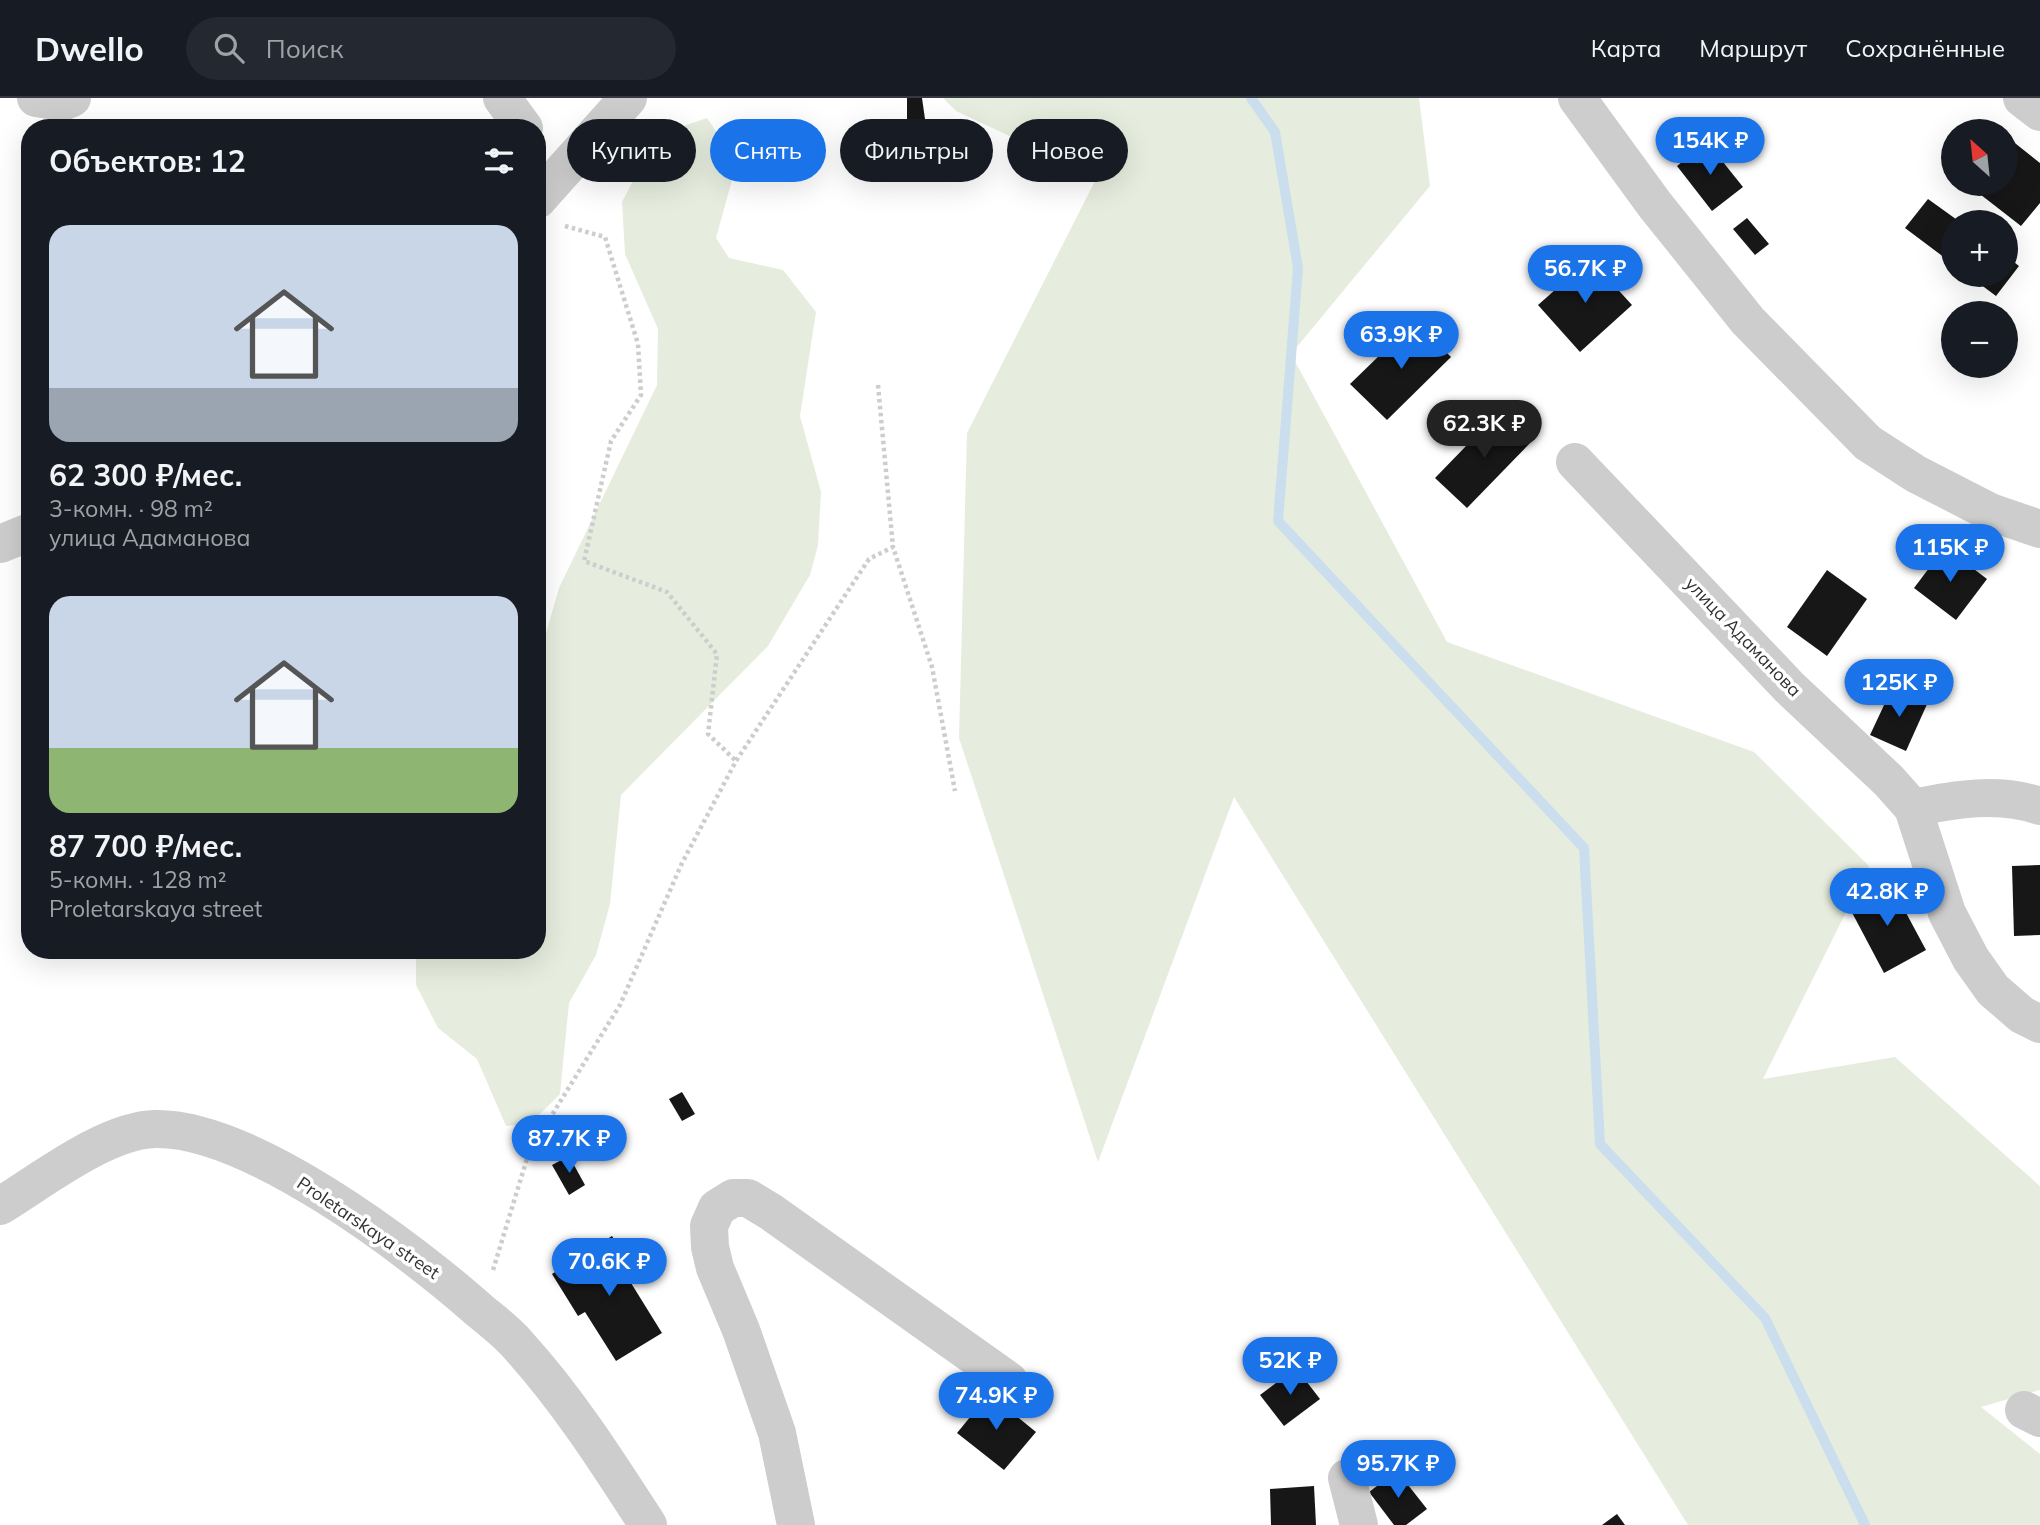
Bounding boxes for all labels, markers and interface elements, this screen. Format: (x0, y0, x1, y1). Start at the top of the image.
search box (186, 17, 676, 80)
text: Dwello (35, 28, 144, 69)
icon: search (210, 29, 248, 67)
text: Поиск (266, 32, 343, 65)
text: Карта (1591, 33, 1661, 63)
text: Маршрут (1699, 33, 1807, 63)
text: Сохранённые (1845, 33, 2005, 63)
pin: 154K ₽ (1653, 118, 1767, 177)
chip: Купить (567, 119, 696, 182)
chip: Снять (710, 119, 826, 182)
chip: Фильтры (840, 119, 993, 182)
chip: Новое (1007, 119, 1128, 182)
north arrow (1941, 119, 2018, 196)
map controls (1941, 119, 2018, 378)
text: 154K ₽ (1672, 125, 1748, 154)
text: Объектов: 12 (49, 142, 246, 180)
icon: filters (480, 142, 518, 180)
button: + (1941, 210, 2018, 287)
pin: 56.7K ₽ (1520, 246, 1650, 305)
text: 56.7K ₽ (1544, 253, 1626, 282)
icon: home (221, 271, 347, 397)
button: − (1941, 301, 2018, 378)
pin: 63.9K ₽ (1336, 312, 1466, 371)
text: 63.9K ₽ (1360, 319, 1442, 348)
pin: 62.3K ₽ (1419, 400, 1549, 460)
text: 62.3K ₽ (1443, 408, 1525, 437)
text: 62 300 ₽/мес. (49, 456, 242, 494)
text: 3-комн. · 98 m² (49, 494, 213, 523)
text: улица Адаманова (49, 523, 250, 552)
pin: 115K ₽ (1893, 524, 2007, 584)
text: 115K ₽ (1912, 532, 1988, 561)
street label: улица Адаманова (1680, 572, 1806, 701)
icon: home (221, 642, 347, 768)
pin: 125K ₽ (1842, 660, 1956, 719)
text: 125K ₽ (1861, 667, 1937, 696)
text: 87 700 ₽/мес. (49, 827, 242, 865)
text: 5-комн. · 128 m² (49, 865, 227, 894)
pin: 42.8K ₽ (1822, 868, 1952, 928)
text: 42.8K ₽ (1846, 876, 1928, 905)
text: Proletarskaya street (49, 894, 262, 923)
pin: 87.7K ₽ (504, 1116, 634, 1175)
text: 87.7K ₽ (528, 1123, 610, 1152)
street label: Proletarskaya street (293, 1171, 444, 1284)
pin: 70.6K ₽ (544, 1238, 674, 1298)
text: 70.6K ₽ (568, 1246, 650, 1275)
pin: 52K ₽ (1241, 1338, 1339, 1397)
text: 52K ₽ (1258, 1345, 1322, 1374)
pin: 74.9K ₽ (931, 1372, 1061, 1432)
text: 74.9K ₽ (955, 1380, 1037, 1409)
pin: 95.7K ₽ (1333, 1440, 1463, 1500)
text: 95.7K ₽ (1357, 1448, 1439, 1477)

